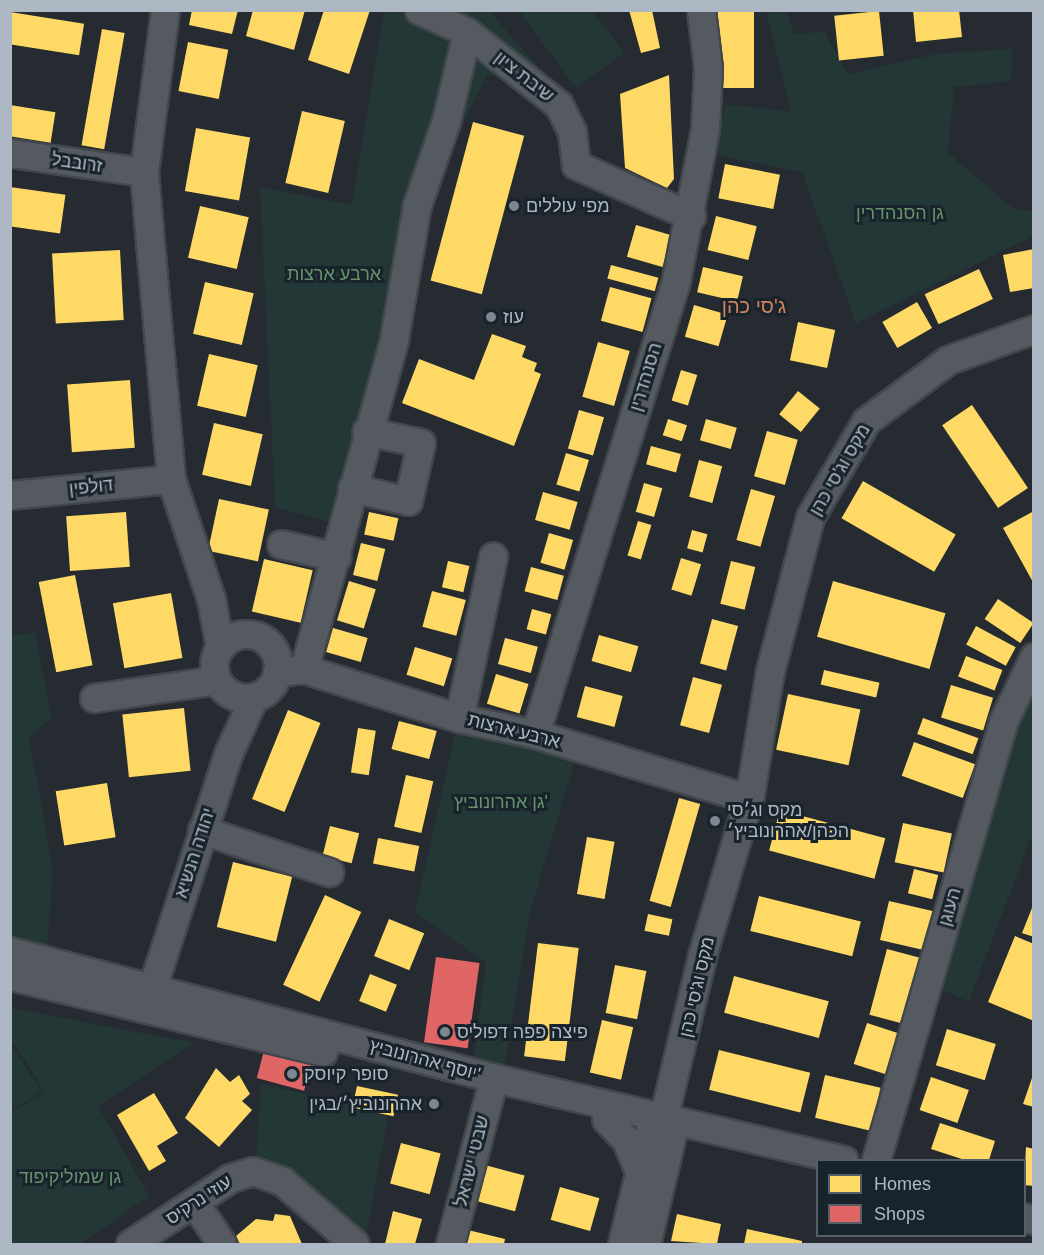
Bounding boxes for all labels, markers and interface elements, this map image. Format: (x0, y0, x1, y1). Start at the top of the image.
street label: שיבת ציון (490, 47, 558, 107)
street label: זרובבל (50, 149, 104, 177)
place label: מפי עוללים (526, 195, 610, 217)
marker: מפי עוללים (507, 199, 521, 213)
park label: גן הסנהדרין (856, 202, 944, 224)
park label: ארבע ארצות (287, 263, 381, 285)
district label: ג'סי כהן (722, 294, 786, 318)
place label: עוז (503, 306, 524, 328)
marker: עוז (484, 310, 498, 324)
street label: הסנהדרין (625, 340, 667, 414)
street label: מקס וג'סי כהן (805, 420, 875, 520)
street label: דולפין (68, 474, 114, 500)
street label: ארבע ארצות (466, 709, 562, 753)
park label: גן אהרונוביץ' (454, 791, 548, 813)
place label: מקס וג׳סי הכהן/אהרונוביץ׳ (727, 800, 849, 842)
street label: יהודה הנשיא (170, 805, 220, 901)
marker: מקס וג׳סי הכהן/אהרונוביץ׳ (708, 814, 722, 828)
street label: העוגן (934, 885, 966, 929)
street label: מקס וג'סי כהן (675, 935, 719, 1039)
place label: פיצה פפה דפוליס (457, 1021, 588, 1043)
marker: פיצה פפה דפוליס (438, 1025, 452, 1039)
street label: יוסף אהרונוביץ' (367, 1035, 483, 1085)
place label: סופר קיוסק (304, 1063, 388, 1085)
marker: סופר קיוסק (285, 1067, 299, 1081)
place label: אהרונוביץ׳/בגין (309, 1093, 422, 1115)
marker: אהרונוביץ׳/בגין (427, 1097, 441, 1111)
street label: שבטי ישראל (450, 1113, 494, 1209)
legend (816, 1159, 1026, 1237)
park label: גן שמוליקיפוד (19, 1166, 121, 1188)
street label: עוזי נרקיס (162, 1171, 236, 1229)
text: Homes (874, 1174, 931, 1194)
text: Shops (874, 1204, 925, 1224)

